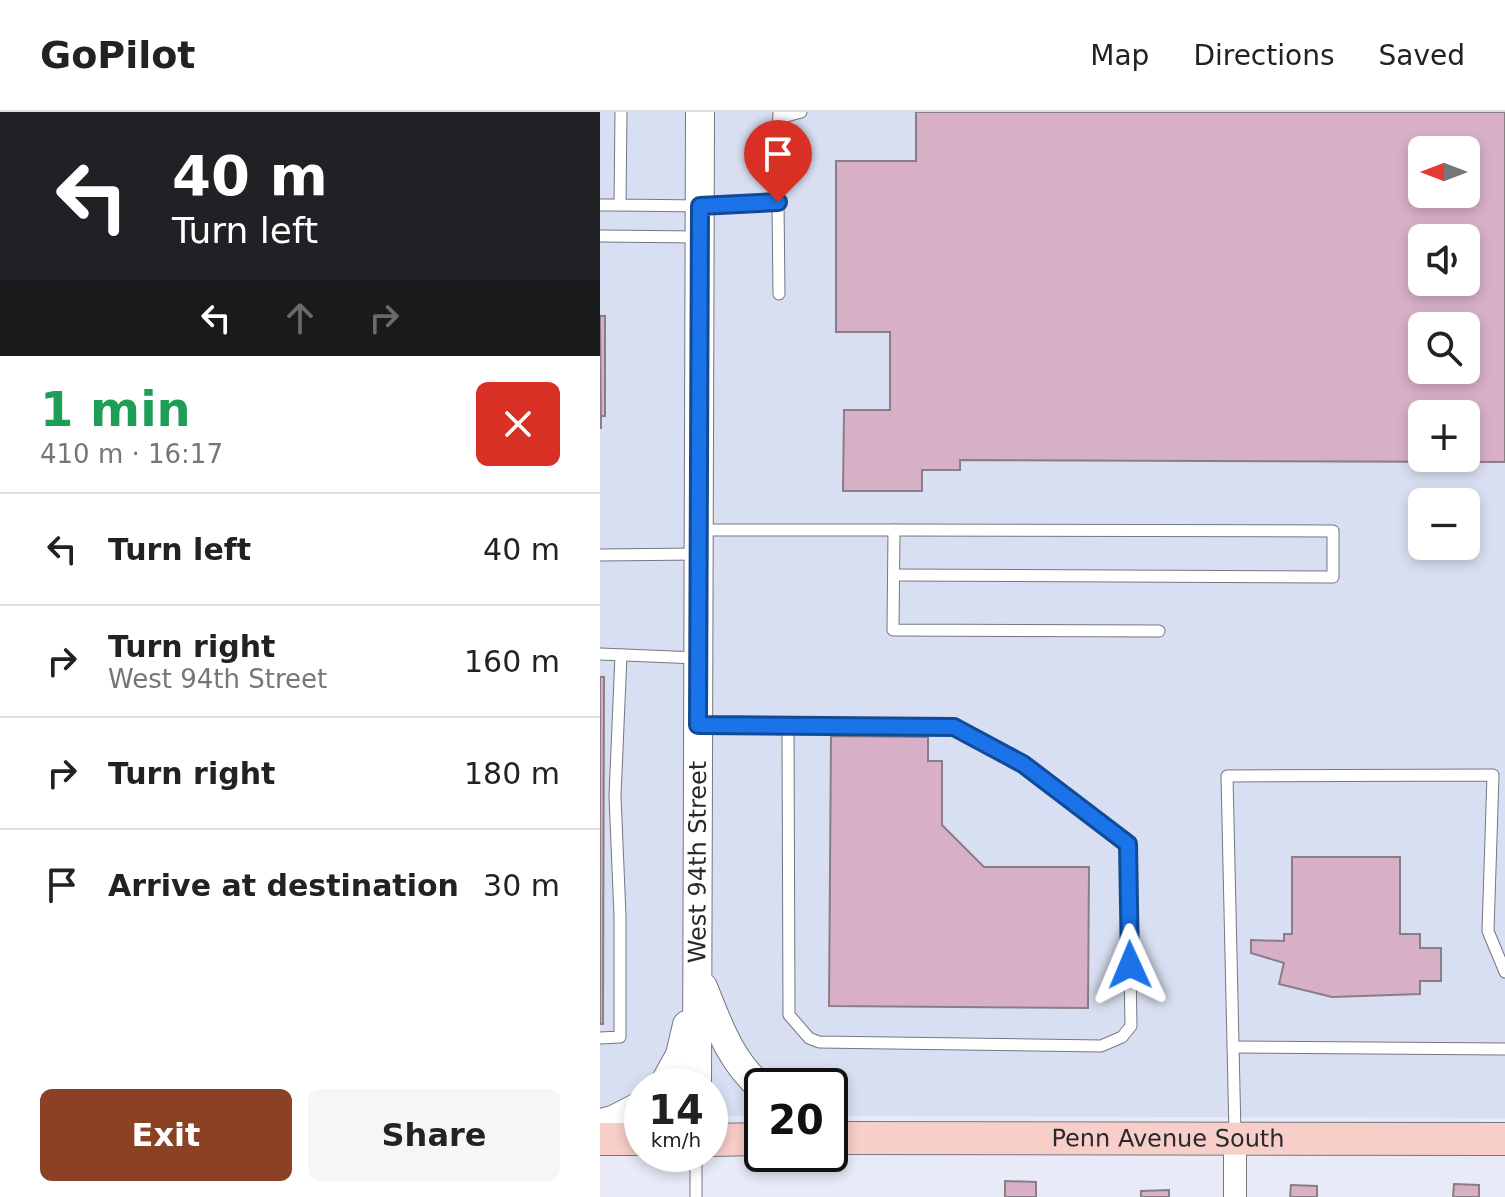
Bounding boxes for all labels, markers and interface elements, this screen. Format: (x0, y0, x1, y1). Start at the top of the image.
text: GoPilot (40, 33, 195, 77)
text: Map (1090, 39, 1149, 72)
text: Directions (1193, 39, 1334, 72)
text: Saved (1378, 39, 1465, 72)
pin (744, 120, 812, 202)
icon: arrive (756, 132, 800, 176)
north arrow (1408, 136, 1480, 208)
map controls (1408, 136, 1480, 560)
text: 40 m (172, 143, 328, 208)
icon: left (40, 144, 144, 248)
text: Turn left (172, 210, 318, 251)
button: sound (1408, 224, 1480, 296)
icon: left (194, 296, 238, 340)
icon: ahead (278, 296, 322, 340)
icon: right (362, 296, 406, 340)
button: search (1408, 312, 1480, 384)
text: 1 min (40, 381, 191, 437)
button: close (476, 382, 560, 466)
button: + (1408, 400, 1480, 472)
text: 410 m · 16:17 (40, 439, 223, 469)
button: − (1408, 488, 1480, 560)
icon: left (40, 527, 84, 571)
text: Turn left (108, 532, 251, 567)
text: 40 m (483, 532, 560, 567)
text: Turn right (108, 629, 275, 664)
icon: right (40, 639, 84, 683)
text: 160 m (464, 644, 560, 679)
text: West 94th Street (108, 664, 327, 694)
icon: right (40, 751, 84, 795)
text: Turn right (108, 756, 275, 791)
text: 180 m (464, 756, 560, 791)
street label: West 94th Street (683, 761, 712, 963)
icon: arrive (40, 863, 84, 907)
text: Arrive at destination (108, 868, 459, 903)
text: 30 m (483, 868, 560, 903)
position arrow (1088, 923, 1172, 1007)
speed limit sign: 20 (744, 1068, 848, 1172)
text: 14 (648, 1087, 704, 1133)
button: Exit (40, 1089, 292, 1181)
button: Share (308, 1089, 560, 1181)
street label: Penn Avenue South (1051, 1124, 1285, 1153)
text: km/h (651, 1128, 701, 1152)

